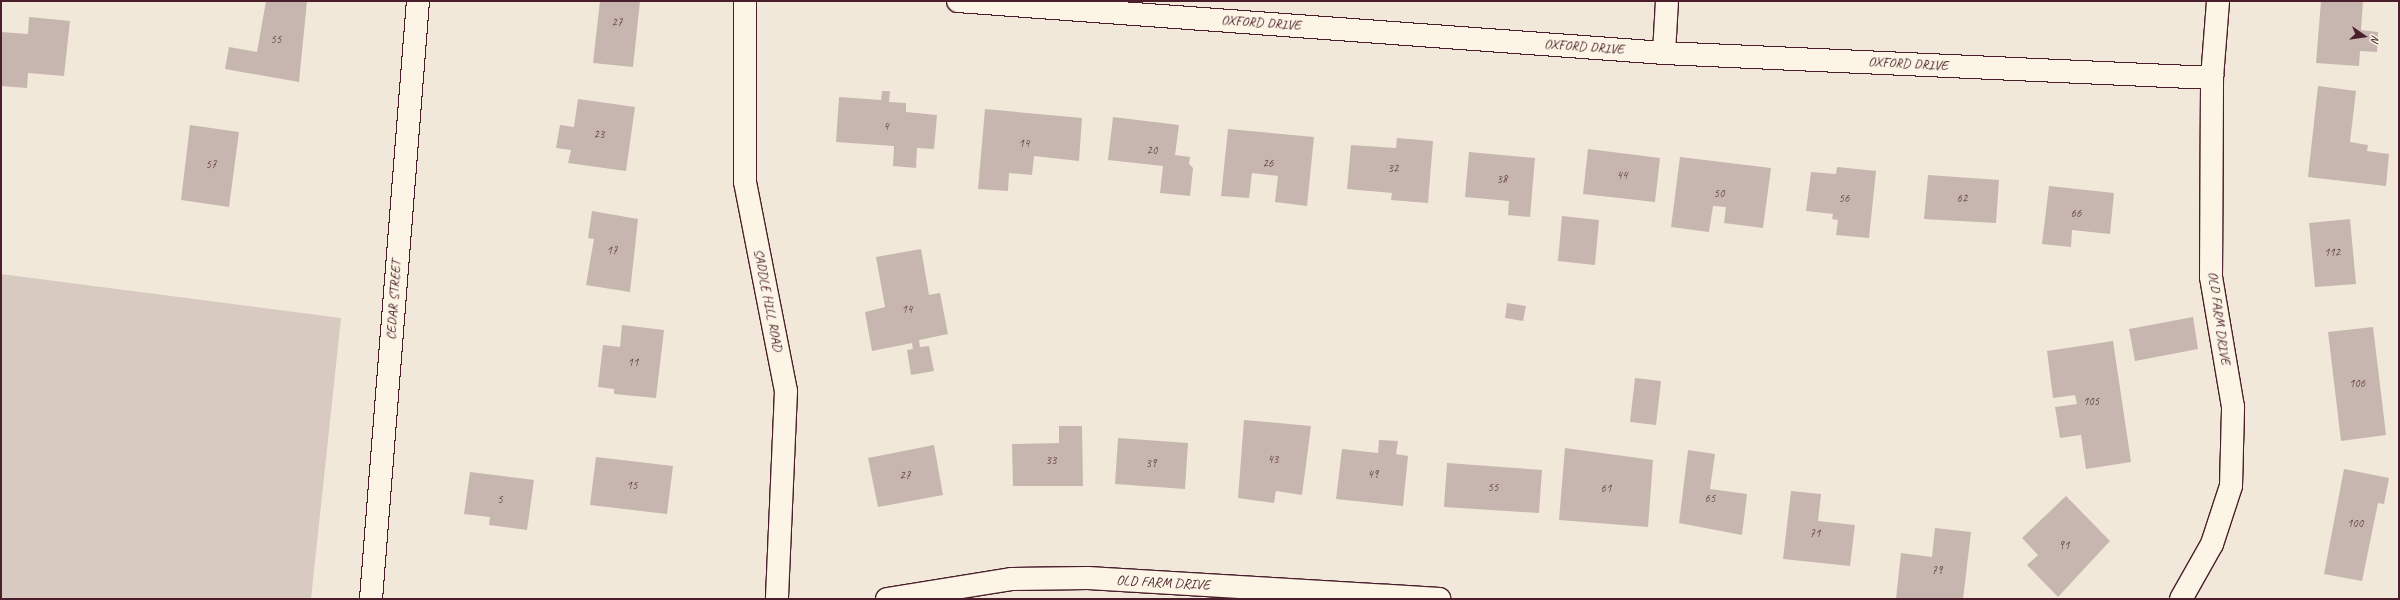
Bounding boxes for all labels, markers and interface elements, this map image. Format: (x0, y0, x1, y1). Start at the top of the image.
street label: OXFORD DRIVE (1220, 12, 1302, 34)
house number: 27 (612, 16, 622, 30)
north arrow (2344, 16, 2384, 56)
house number: 55 (271, 33, 281, 47)
text: N (2368, 34, 2383, 44)
street label: OXFORD DRIVE (1543, 36, 1625, 58)
street label: OXFORD DRIVE (1867, 54, 1949, 74)
house number: 4 (883, 120, 889, 134)
house number: 23 (594, 128, 604, 142)
house number: 14 (1019, 137, 1029, 151)
house number: 20 (1147, 144, 1157, 158)
house number: 26 (1263, 157, 1273, 171)
house number: 57 (206, 158, 216, 172)
house number: 32 (1388, 162, 1398, 176)
house number: 44 (1617, 169, 1627, 183)
house number: 38 (1497, 173, 1507, 187)
house number: 50 (1714, 187, 1724, 201)
house number: 56 (1839, 192, 1849, 206)
house number: 62 (1957, 192, 1967, 206)
house number: 66 (2071, 207, 2081, 221)
house number: 17 (607, 244, 617, 258)
house number: 112 (2324, 246, 2340, 260)
street label: SADDLE HILL ROAD (750, 247, 786, 353)
street label: CEDAR STREET (383, 259, 405, 341)
street label: OLD FARM DRIVE (2204, 271, 2234, 365)
house number: 14 (902, 303, 912, 317)
house number: 11 (628, 356, 638, 370)
house number: 106 (2349, 377, 2365, 391)
house number: 105 (2083, 395, 2099, 409)
house number: 43 (1268, 453, 1278, 467)
house number: 33 (1046, 454, 1056, 468)
house number: 39 (1146, 457, 1156, 471)
house number: 49 (1368, 468, 1378, 482)
house number: 27 (900, 469, 910, 483)
house number: 15 (627, 479, 637, 493)
house number: 55 (1488, 481, 1498, 495)
house number: 61 (1601, 482, 1611, 496)
house number: 65 (1705, 492, 1715, 506)
house number: 5 (497, 493, 503, 507)
house number: 100 (2347, 517, 2363, 531)
house number: 71 (1810, 527, 1820, 541)
house number: 91 (2059, 539, 2069, 553)
house number: 79 (1932, 564, 1942, 578)
street label: OLD FARM DRIVE (1116, 572, 1210, 594)

